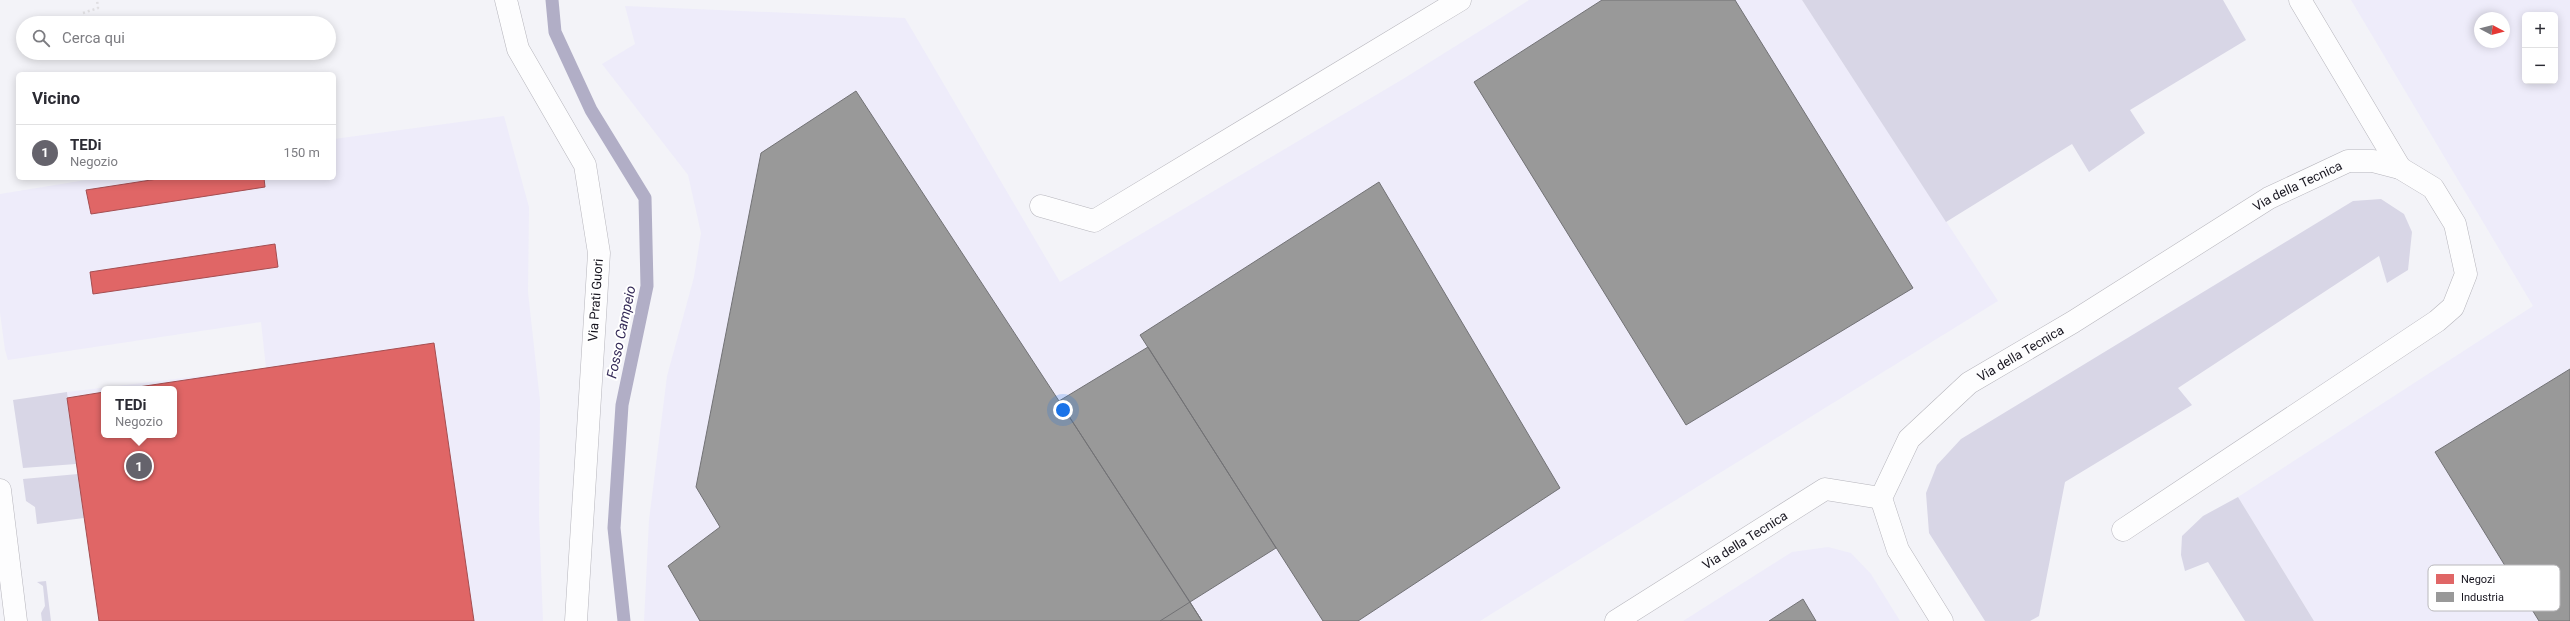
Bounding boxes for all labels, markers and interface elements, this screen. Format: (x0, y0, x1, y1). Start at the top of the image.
north arrow (2474, 12, 2510, 48)
map controls (2522, 12, 2558, 84)
button: + (2522, 12, 2558, 48)
search box (16, 16, 336, 60)
icon: search (30, 27, 52, 49)
text: Cerca qui (62, 29, 125, 47)
button: − (2522, 48, 2558, 84)
text: Vicino (32, 88, 80, 108)
text: TEDi (70, 136, 101, 154)
text: 1 (41, 145, 49, 160)
text: 150 m (283, 145, 320, 160)
text: Negozio (70, 154, 118, 169)
street label: Via della Tecnica (2250, 158, 2345, 214)
street label: Via Prati Guori (585, 258, 606, 342)
water label: Fosso Campeio (603, 284, 639, 380)
street label: Via della Tecnica (1975, 322, 2066, 385)
popup (101, 386, 177, 438)
text: TEDi (115, 396, 147, 414)
your location (1053, 400, 1073, 420)
text: Negozio (115, 414, 163, 429)
pin: 1 (126, 451, 152, 481)
street label: Via della Tecnica (1700, 508, 1790, 573)
legend (2428, 565, 2560, 611)
text: Negozi (2461, 573, 2495, 586)
text: Industria (2461, 591, 2504, 604)

